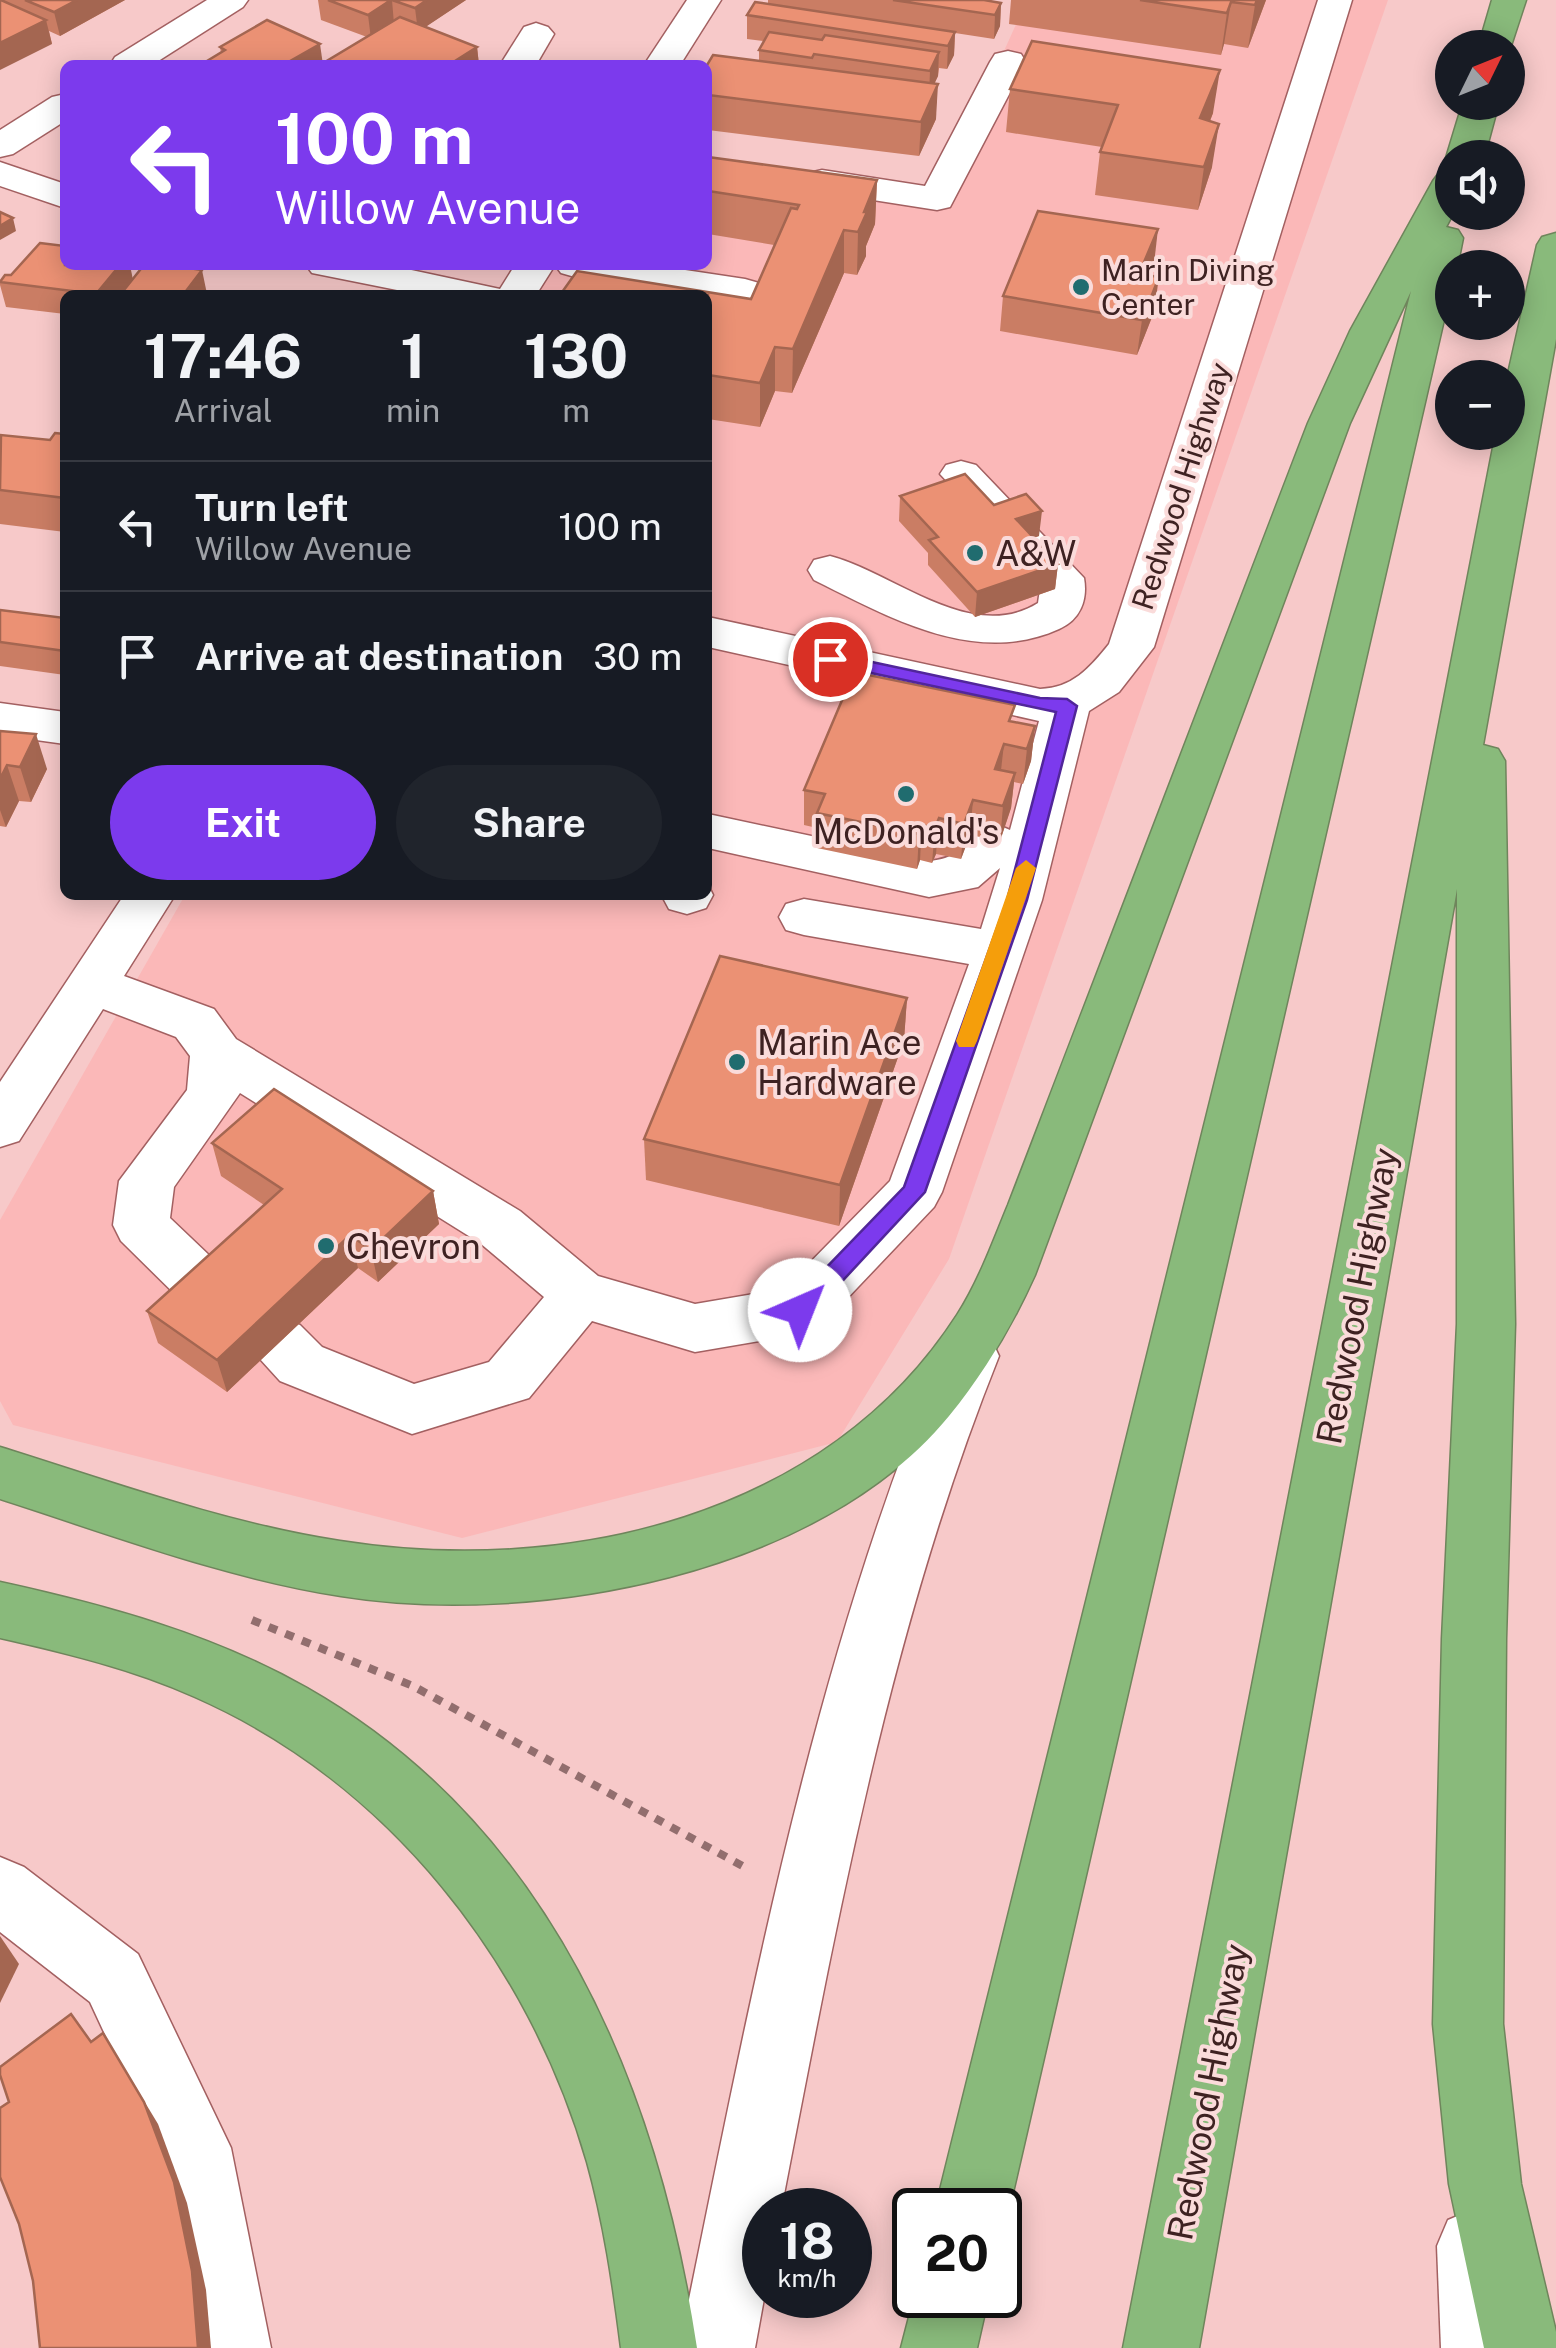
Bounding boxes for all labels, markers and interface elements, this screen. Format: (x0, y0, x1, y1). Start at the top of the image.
north arrow (1435, 30, 1525, 120)
map controls (1435, 30, 1525, 450)
text: 100 m (275, 97, 473, 180)
icon: left (110, 100, 240, 230)
button: sound (1435, 140, 1525, 230)
text: Willow Avenue (275, 181, 580, 234)
button: + (1435, 250, 1525, 340)
place label: Marin Diving Center (1101, 252, 1275, 322)
marker: Marin Diving Center (1070, 276, 1092, 298)
text: 17:46 (144, 321, 302, 392)
text: 1 (400, 321, 426, 392)
text: 130 (524, 321, 628, 392)
street label: Redwood Highway (1124, 358, 1238, 614)
button: − (1435, 360, 1525, 450)
text: Arrival (174, 392, 272, 429)
text: min (386, 392, 440, 429)
text: m (562, 392, 590, 429)
text: Turn left (195, 485, 349, 530)
icon: left (110, 499, 165, 554)
text: 100 m (558, 504, 662, 549)
text: Willow Avenue (195, 530, 412, 567)
place label: A&W (995, 533, 1076, 574)
marker: A&W (964, 542, 986, 564)
pin (788, 617, 873, 702)
icon: arrive (110, 629, 165, 684)
icon: arrive (803, 632, 858, 687)
text: Arrive at destination (195, 634, 563, 679)
text: 30 m (593, 634, 682, 679)
button: Exit (110, 765, 376, 880)
button: Share (396, 765, 662, 880)
marker: McDonald's (895, 783, 917, 805)
place label: McDonald's (812, 811, 1000, 852)
place label: Marin Ace Hardware (757, 1022, 922, 1103)
marker: Marin Ace Hardware (726, 1051, 748, 1073)
street label: Redwood Highway (1308, 1144, 1406, 1448)
place label: Chevron (346, 1226, 481, 1267)
marker: Chevron (315, 1235, 337, 1257)
position arrow (748, 1258, 852, 1362)
street label: Redwood Highway (1159, 1940, 1257, 2244)
speed limit sign: 20 (892, 2188, 1022, 2318)
text: 18 (780, 2211, 834, 2270)
text: km/h (778, 2263, 836, 2293)

